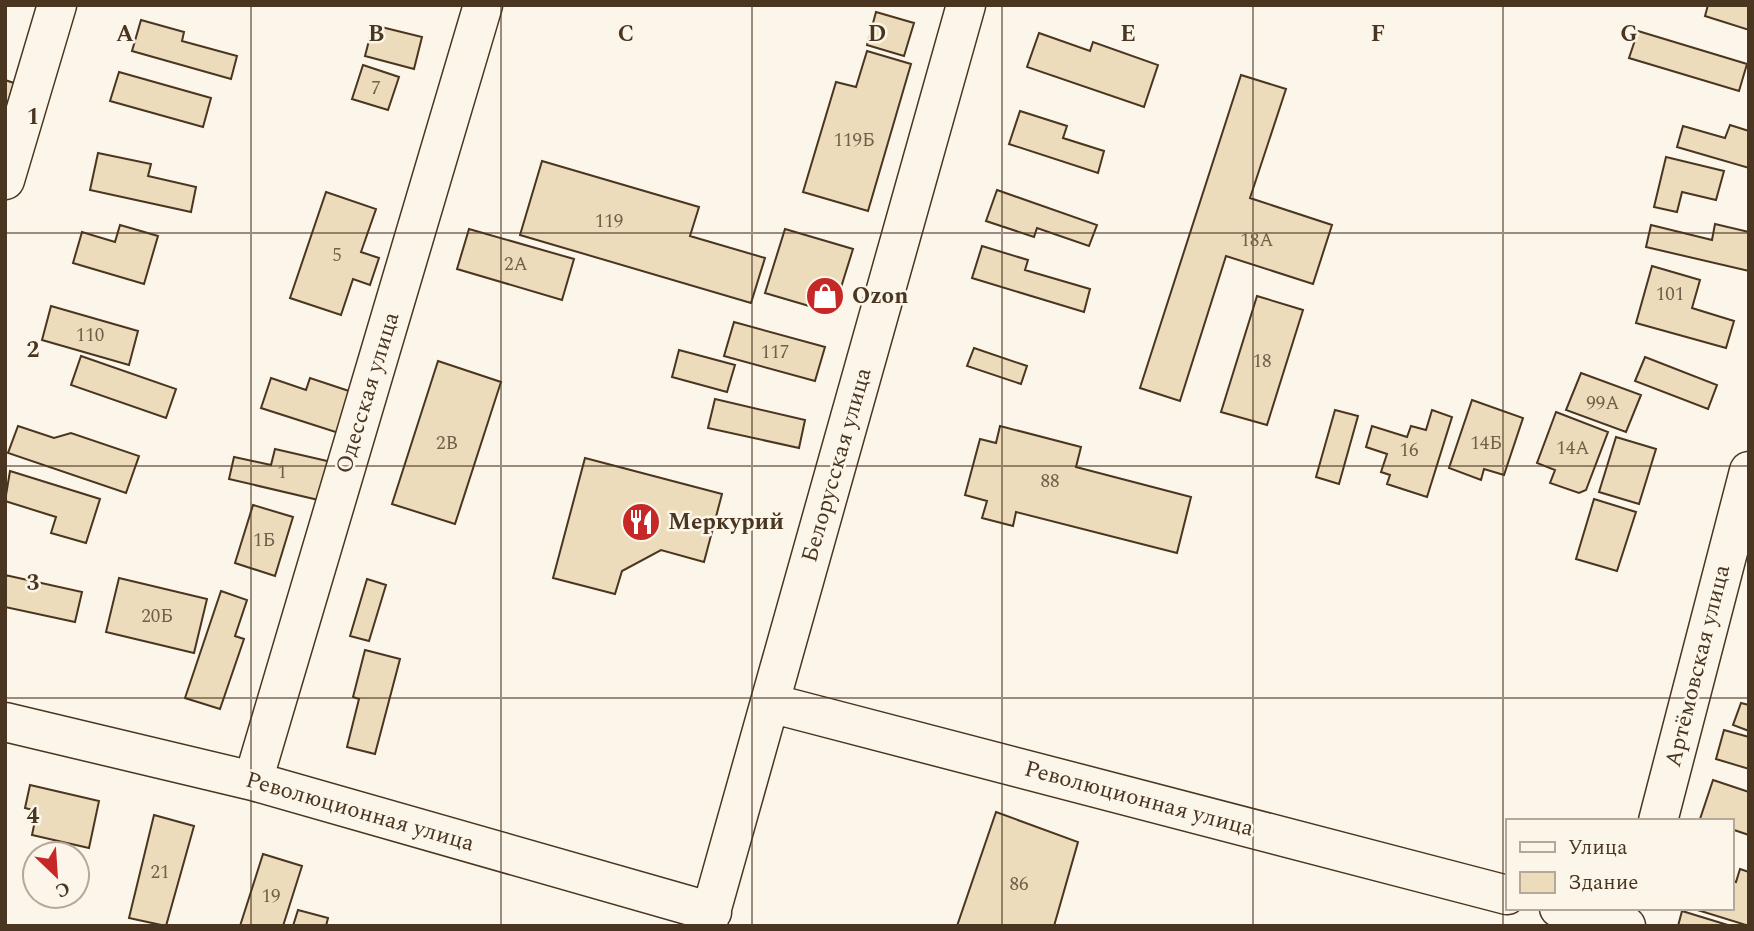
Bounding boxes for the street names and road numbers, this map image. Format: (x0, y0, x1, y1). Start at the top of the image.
street label: Одесская улица (327, 308, 409, 478)
street label: Белорусская улица (792, 364, 882, 566)
street label: Артёмовская улица (1656, 561, 1740, 771)
street label: Революционная улица (1020, 752, 1258, 846)
street label: Революционная улица (242, 763, 478, 861)

